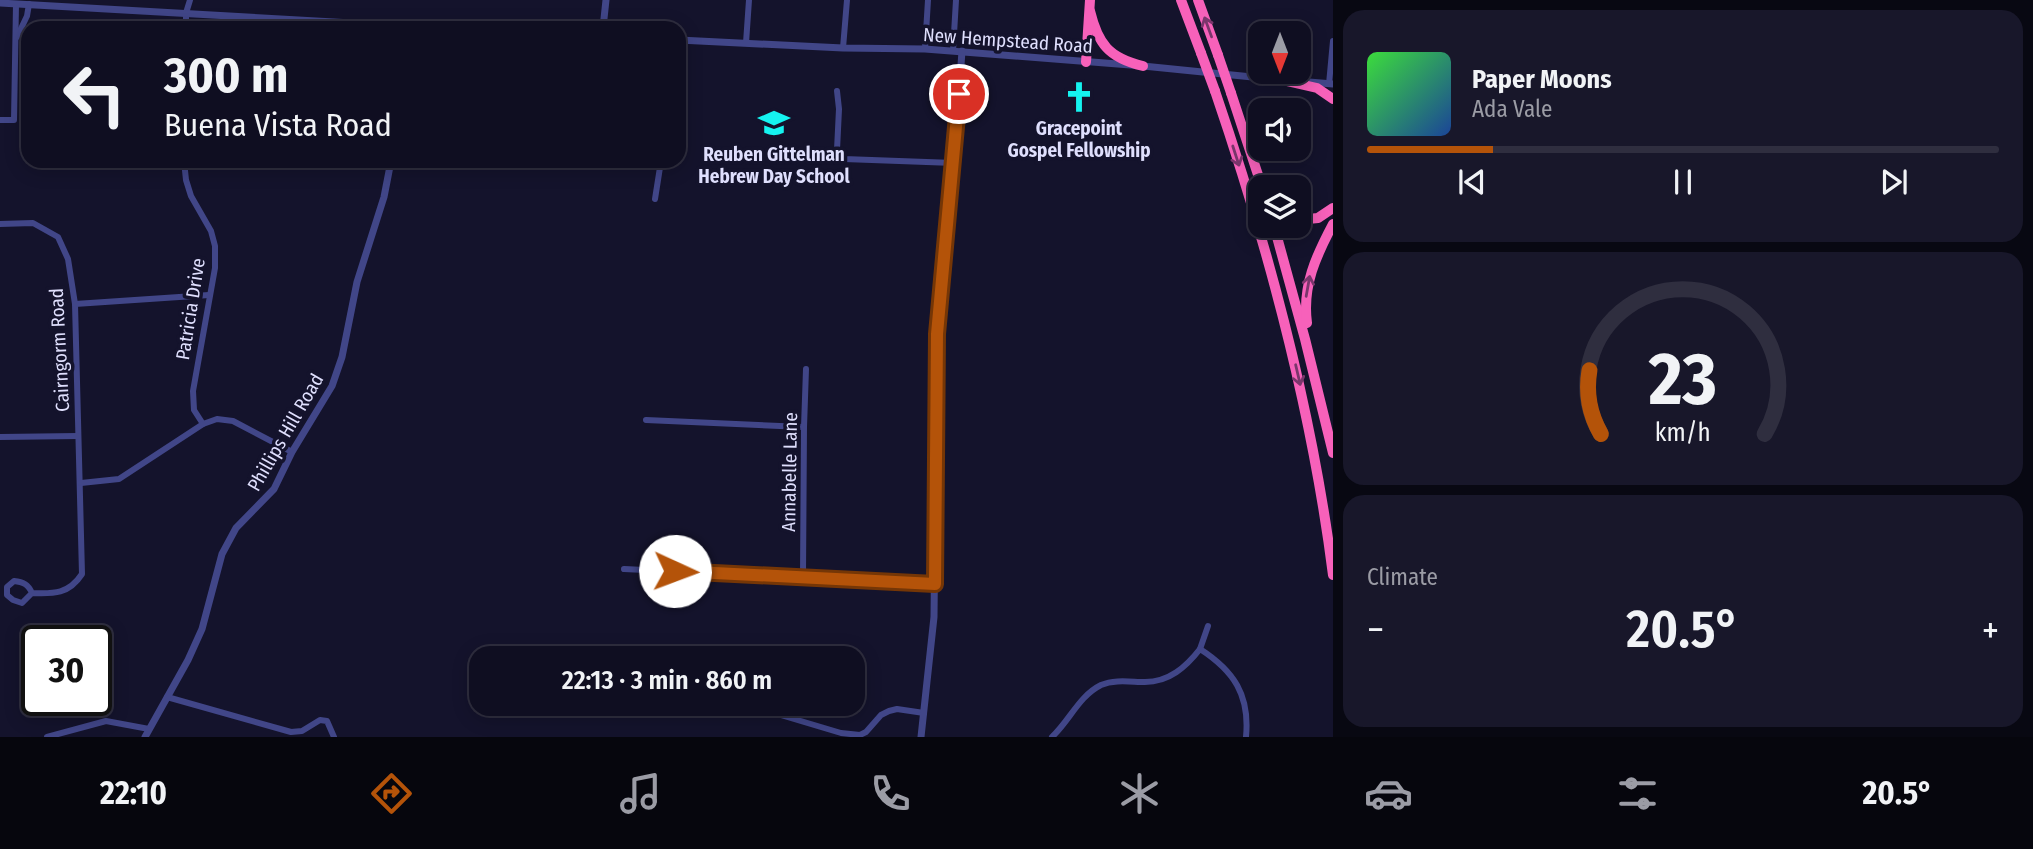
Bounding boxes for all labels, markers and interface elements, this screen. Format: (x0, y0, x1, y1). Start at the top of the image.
one-way arrow (1201, 17, 1213, 39)
north arrow (1248, 21, 1311, 84)
map controls (1248, 21, 1311, 238)
street label: New Hempstead Road (922, 23, 1094, 58)
text: 300 m (164, 46, 288, 105)
icon: left (49, 49, 140, 140)
pin (929, 64, 989, 124)
text: Paper Moons (1472, 64, 1612, 95)
icon: arrive (940, 75, 978, 113)
church icon: Gracepoint Gospel Fellowship (1062, 80, 1096, 114)
text: Ada Vale (1472, 95, 1552, 123)
button: sound (1248, 98, 1311, 161)
text: Buena Vista Road (164, 106, 392, 144)
school or university icon: Reuben Gittelman Hebrew Day School (757, 106, 791, 140)
place label: Gracepoint Gospel Fellowship (1007, 117, 1151, 162)
place label: Reuben Gittelman Hebrew Day School (698, 143, 850, 188)
one-way arrow (1231, 145, 1244, 167)
icon: previous (1453, 163, 1491, 201)
icon: pause (1664, 163, 1702, 201)
icon: next (1875, 163, 1913, 201)
button: layers (1248, 175, 1311, 238)
street label: Patricia Drive (171, 257, 210, 362)
one-way arrow (1302, 275, 1315, 298)
street label: Cairngorm Road (45, 287, 74, 412)
text: 23 (1648, 337, 1717, 424)
one-way arrow (1292, 363, 1305, 386)
street label: Phillips Hill Road (242, 369, 328, 495)
street label: Annabelle Lane (777, 412, 802, 532)
text: km/h (1655, 418, 1711, 448)
position arrow (638, 534, 712, 608)
text: Climate (1367, 563, 1438, 591)
text: 20.5° (1626, 598, 1740, 661)
text: − (1367, 607, 1384, 653)
text: + (1982, 607, 1999, 653)
speed limit sign: 30 (21, 625, 112, 716)
text: 22:13 · 3 min · 860 m (562, 665, 772, 696)
icon: directions (367, 769, 416, 818)
icon: music (616, 769, 665, 818)
icon: phone (866, 769, 915, 818)
icon: climate (1115, 769, 1164, 818)
icon: car (1364, 769, 1413, 818)
icon: filters (1613, 769, 1662, 818)
text: 22:10 (100, 774, 167, 812)
text: 20.5° (1863, 774, 1933, 812)

